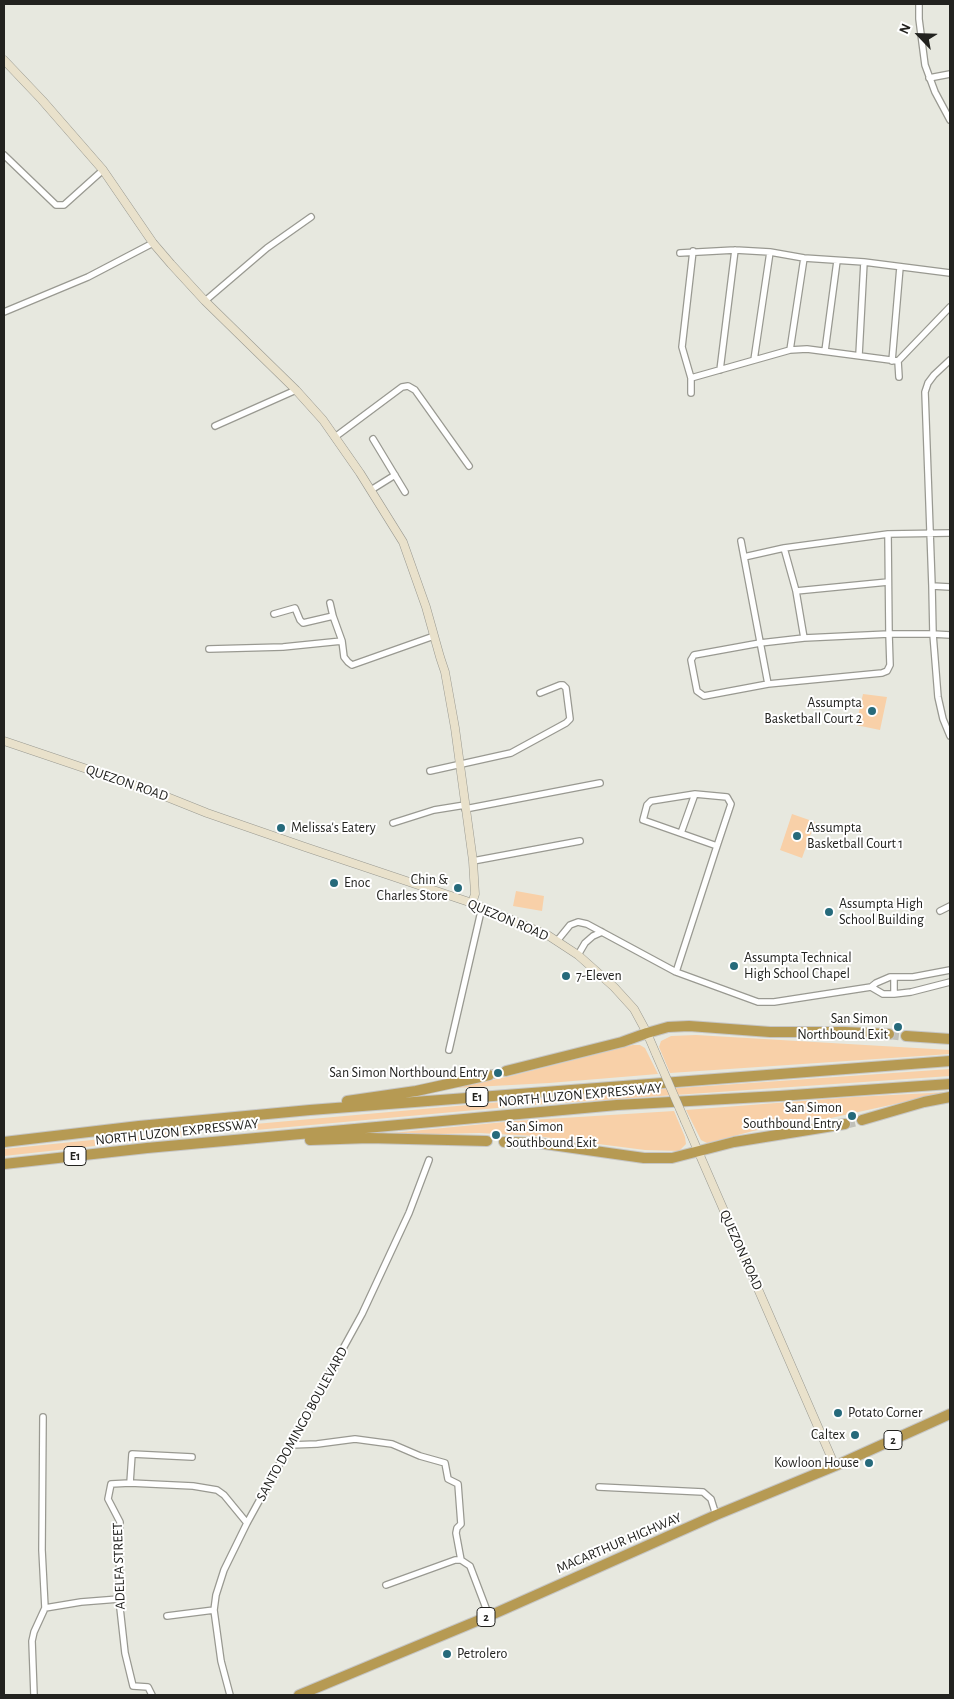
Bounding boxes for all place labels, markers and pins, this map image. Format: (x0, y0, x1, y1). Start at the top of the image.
place label: Assumpta Basketball Court 2 (764, 695, 862, 728)
marker: Assumpta Basketball Court 2 (866, 705, 878, 717)
place label: Melissa's Eatery (291, 820, 376, 836)
place label: Assumpta Basketball Court 1 (807, 820, 903, 852)
marker: Melissa's Eatery (275, 822, 287, 834)
marker: Assumpta Basketball Court 1 (791, 830, 803, 842)
place label: Chin & Charles Store (377, 872, 448, 904)
place label: Enoc (344, 875, 370, 891)
marker: Enoc (328, 877, 340, 889)
marker: Chin & Charles Store (452, 882, 464, 894)
place label: Assumpta High School Building (839, 896, 924, 929)
marker: Assumpta High School Building (823, 906, 835, 918)
place label: Assumpta Technical High School Chapel (744, 950, 852, 982)
marker: Assumpta Technical High School Chapel (728, 960, 740, 972)
place label: 7-Eleven (576, 968, 622, 984)
marker: 7-Eleven (560, 970, 572, 982)
place label: San Simon Northbound Exit (797, 1011, 888, 1044)
marker: San Simon Northbound Exit (892, 1021, 904, 1033)
place label: San Simon Northbound Entry (329, 1065, 488, 1081)
marker: San Simon Northbound Entry (492, 1067, 504, 1079)
place label: San Simon Southbound Entry (743, 1100, 842, 1132)
marker: San Simon Southbound Entry (846, 1110, 858, 1122)
place label: San Simon Southbound Exit (506, 1119, 597, 1152)
marker: San Simon Southbound Exit (490, 1129, 502, 1141)
place label: Potato Corner (848, 1405, 922, 1421)
marker: Potato Corner (832, 1407, 844, 1419)
place label: Caltex (811, 1427, 845, 1443)
marker: Caltex (849, 1429, 861, 1441)
place label: Kowloon House (774, 1455, 859, 1471)
marker: Kowloon House (863, 1457, 875, 1469)
place label: Petrolero (457, 1646, 507, 1662)
marker: Petrolero (441, 1648, 453, 1660)

